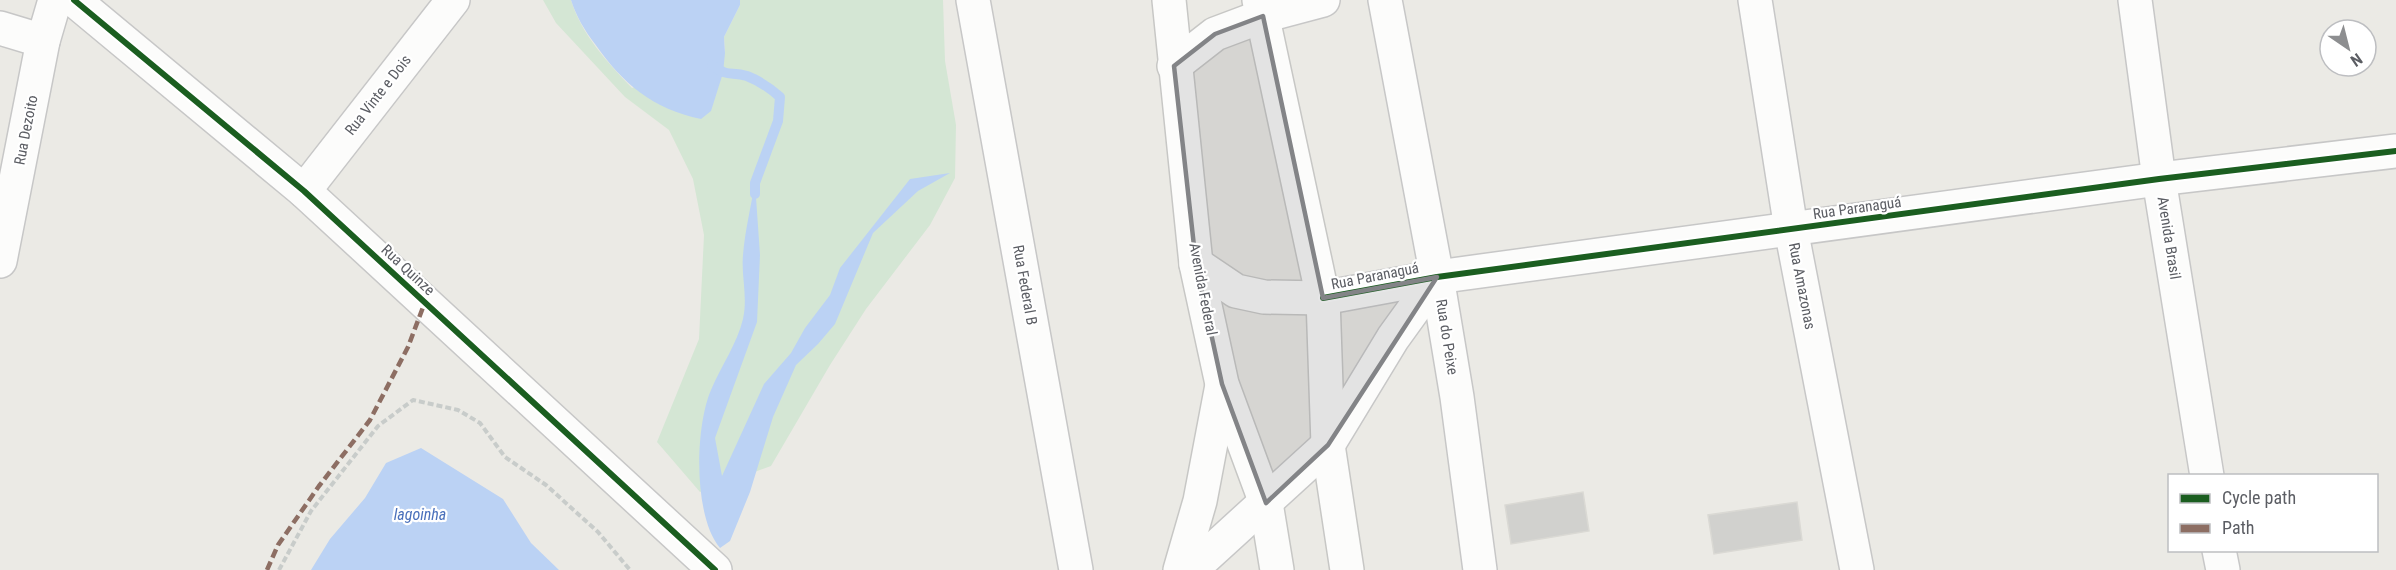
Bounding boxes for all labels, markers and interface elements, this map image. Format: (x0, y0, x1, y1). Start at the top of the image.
north arrow (2318, 18, 2378, 78)
text: N (2347, 49, 2366, 70)
street label: Rua Vinte e Dois (341, 51, 415, 139)
street label: Rua Dezoito (10, 94, 42, 166)
street label: Rua Paranaguá (1812, 193, 1902, 223)
street label: Avenida Brasil (2154, 195, 2184, 281)
street label: Rua Quinze (378, 241, 438, 299)
street label: Avenida Federal (1185, 241, 1221, 337)
street label: Rua Amazonas (1785, 241, 1819, 331)
street label: Rua Federal B (1009, 244, 1041, 326)
street label: Rua Paranaguá (1330, 259, 1420, 293)
street label: Rua do Peixe (1432, 298, 1462, 376)
legend (2168, 474, 2378, 552)
text: Cycle path (2222, 487, 2296, 508)
water label: lagoinha (394, 505, 446, 524)
text: Path (2222, 517, 2255, 538)

